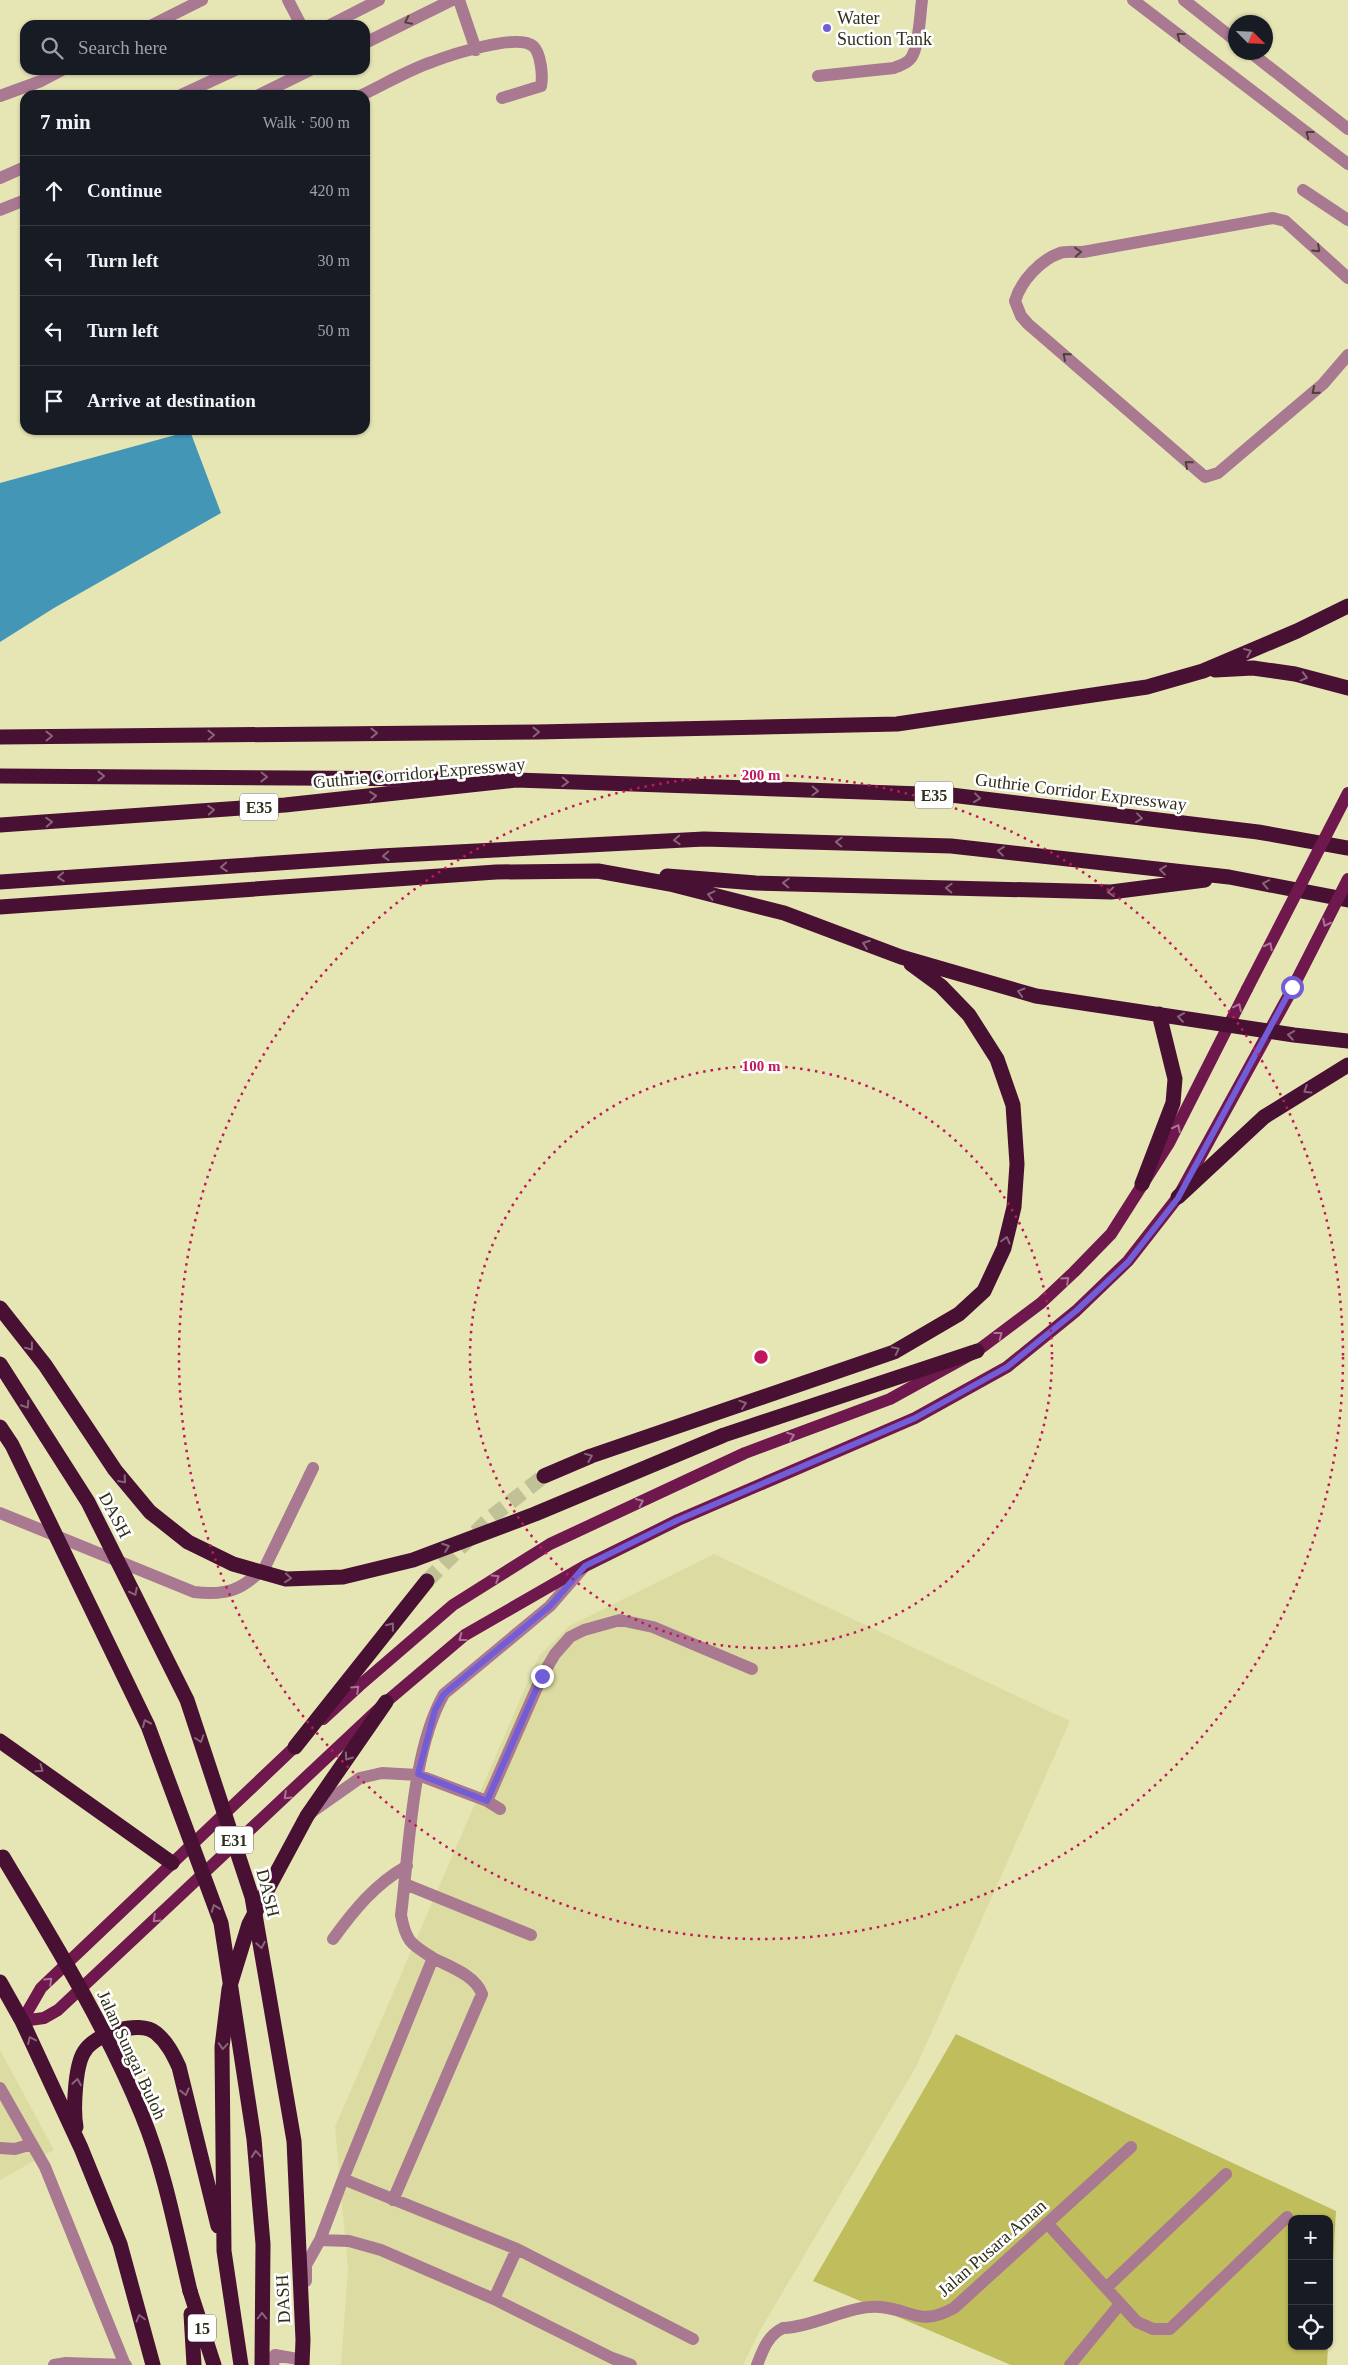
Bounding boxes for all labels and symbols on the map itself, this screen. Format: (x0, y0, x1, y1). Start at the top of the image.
place label: Water Suction Tank (837, 8, 932, 49)
one-way arrow (404, 15, 413, 26)
north arrow (1228, 15, 1273, 60)
marker: Water Suction Tank (821, 22, 833, 34)
one-way arrow (1176, 33, 1186, 42)
one-way arrow (1306, 132, 1315, 140)
one-way arrow (1311, 243, 1320, 252)
one-way arrow (1074, 246, 1082, 257)
one-way arrow (1062, 353, 1071, 362)
one-way arrow (1312, 386, 1321, 394)
one-way arrow (1184, 461, 1193, 470)
one-way arrow (1244, 647, 1252, 657)
one-way arrow (1299, 671, 1307, 681)
one-way arrow (532, 727, 540, 737)
one-way arrow (370, 728, 378, 738)
one-way arrow (208, 730, 215, 740)
one-way arrow (45, 731, 53, 741)
street label: Guthrie Corridor Expressway (312, 754, 526, 792)
text: 200 m (742, 767, 781, 783)
street label: Guthrie Corridor Expressway (974, 769, 1188, 815)
one-way arrow (98, 771, 105, 781)
one-way arrow (260, 772, 268, 782)
one-way arrow (561, 777, 569, 788)
road number: E35 (915, 782, 953, 808)
one-way arrow (811, 786, 819, 797)
one-way arrow (369, 791, 377, 802)
one-way arrow (974, 792, 982, 803)
road number: E35 (240, 794, 278, 820)
one-way arrow (207, 805, 215, 816)
one-way arrow (1135, 812, 1143, 823)
one-way arrow (45, 816, 53, 827)
one-way arrow (673, 835, 681, 846)
one-way arrow (835, 837, 843, 848)
one-way arrow (997, 846, 1005, 857)
one-way arrow (381, 851, 389, 861)
one-way arrow (219, 861, 227, 872)
one-way arrow (1159, 865, 1167, 876)
one-way arrow (57, 872, 65, 883)
one-way arrow (782, 878, 790, 889)
one-way arrow (1261, 880, 1270, 890)
one-way arrow (944, 883, 952, 893)
one-way arrow (1107, 886, 1115, 897)
one-way arrow (707, 890, 716, 901)
one-way arrow (1322, 917, 1332, 926)
one-way arrow (862, 940, 871, 950)
one-way arrow (1263, 942, 1273, 951)
route start (1281, 976, 1304, 999)
one-way arrow (1017, 987, 1026, 997)
one-way arrow (1232, 1003, 1242, 1012)
one-way arrow (1177, 1012, 1185, 1023)
one-way arrow (1287, 1030, 1295, 1040)
text: 100 m (742, 1058, 781, 1074)
one-way arrow (1303, 1084, 1312, 1094)
one-way arrow (1171, 1124, 1181, 1133)
one-way arrow (1000, 1236, 1010, 1244)
one-way arrow (1061, 1277, 1070, 1286)
one-way arrow (993, 1332, 1002, 1340)
one-way arrow (25, 1341, 33, 1350)
one-way arrow (891, 1346, 900, 1356)
centre of rings (752, 1348, 770, 1366)
one-way arrow (738, 1399, 746, 1409)
one-way arrow (20, 1400, 29, 1409)
one-way arrow (786, 1432, 794, 1442)
one-way arrow (584, 1452, 593, 1463)
one-way arrow (117, 1474, 126, 1483)
street label: DASH (95, 1489, 135, 1541)
one-way arrow (635, 1498, 644, 1508)
one-way arrow (441, 1543, 450, 1553)
one-way arrow (284, 1572, 292, 1583)
one-way arrow (491, 1574, 500, 1584)
one-way arrow (128, 1586, 138, 1595)
one-way arrow (385, 1623, 394, 1632)
one-way arrow (458, 1632, 468, 1641)
route end (531, 1665, 554, 1688)
one-way arrow (350, 1686, 359, 1695)
one-way arrow (142, 1719, 152, 1728)
one-way arrow (195, 1735, 205, 1743)
one-way arrow (345, 1751, 354, 1760)
one-way arrow (34, 1763, 44, 1772)
one-way arrow (283, 1790, 292, 1799)
road number: E31 (215, 1826, 253, 1854)
street label: DASH (252, 1867, 284, 1919)
one-way arrow (211, 1904, 221, 1912)
one-way arrow (152, 1913, 161, 1922)
one-way arrow (255, 1941, 265, 1950)
one-way arrow (44, 1977, 53, 1986)
street label: Jalan Sungai Buloh (93, 1987, 171, 2123)
one-way arrow (27, 2036, 37, 2045)
one-way arrow (217, 2042, 228, 2050)
one-way arrow (71, 2078, 82, 2087)
one-way arrow (179, 2088, 190, 2097)
one-way arrow (250, 2150, 261, 2158)
street label: Jalan Pusara Aman (934, 2196, 1050, 2300)
street label: DASH (272, 2274, 294, 2324)
one-way arrow (257, 2312, 267, 2320)
one-way arrow (135, 2314, 146, 2322)
road number: 15 (188, 2314, 216, 2342)

